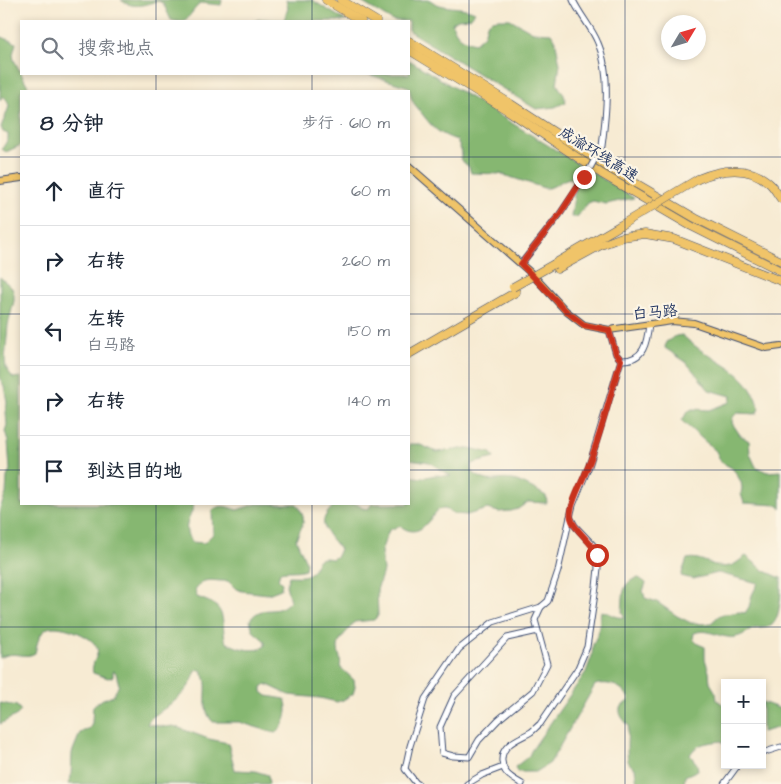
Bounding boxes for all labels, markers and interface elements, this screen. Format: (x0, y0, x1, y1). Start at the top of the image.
north arrow (661, 15, 706, 60)
search box (20, 20, 410, 75)
icon: search (38, 34, 66, 62)
text: 搜索地点 (78, 35, 154, 62)
text: 8 分钟 (40, 109, 104, 138)
text: 步行 · 610 m (302, 112, 390, 134)
street label: 成渝环线高速 (555, 122, 642, 187)
route end (573, 166, 596, 189)
icon: ahead (40, 177, 68, 205)
text: 直行 (87, 178, 125, 205)
text: 60 m (351, 180, 390, 202)
icon: right (40, 247, 68, 275)
text: 右转 (87, 248, 125, 275)
text: 260 m (342, 250, 390, 272)
street label: 白马路 (632, 300, 678, 325)
text: 左转 (87, 306, 125, 333)
icon: left (40, 317, 68, 345)
text: 150 m (348, 320, 390, 342)
text: 白马路 (87, 334, 135, 356)
icon: right (40, 387, 68, 415)
text: 右转 (87, 388, 125, 415)
text: 140 m (348, 390, 390, 412)
icon: arrive (40, 457, 68, 485)
text: 到达目的地 (87, 458, 182, 485)
route start (586, 544, 609, 567)
map controls (721, 679, 766, 769)
button: + (721, 679, 766, 724)
button: − (721, 724, 766, 769)

